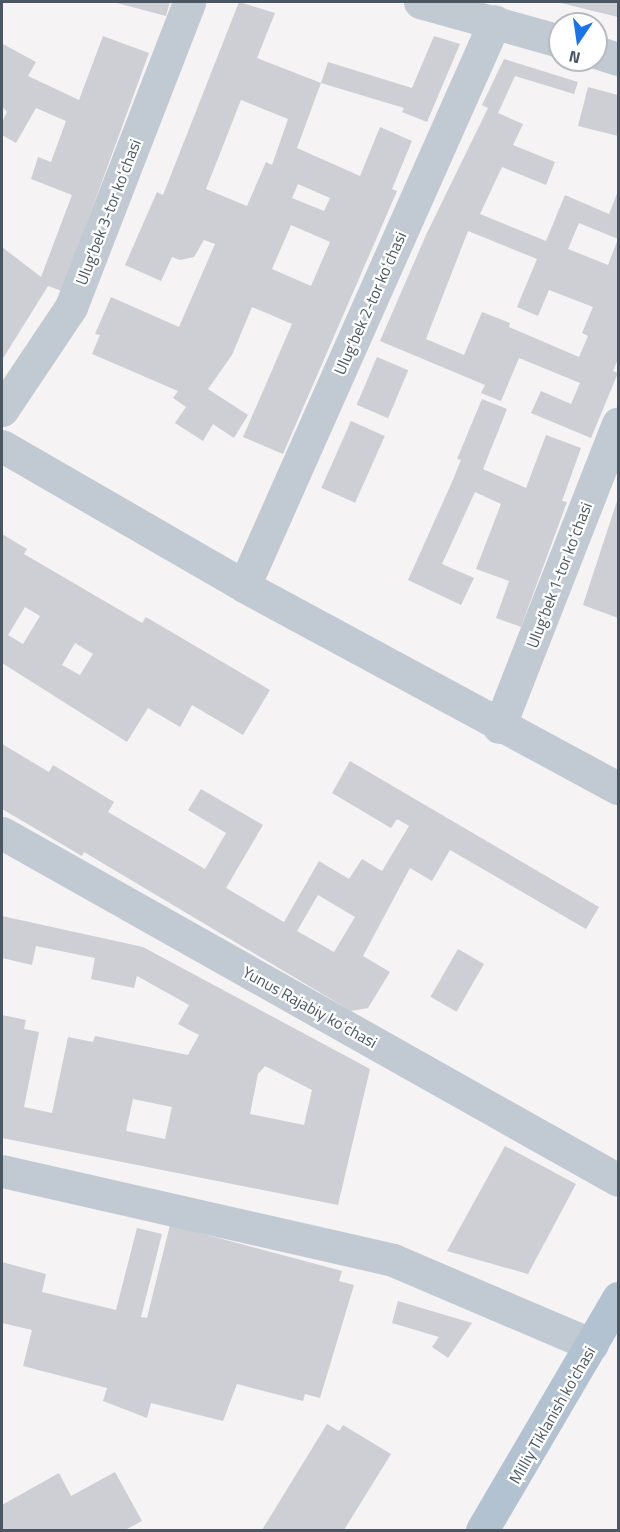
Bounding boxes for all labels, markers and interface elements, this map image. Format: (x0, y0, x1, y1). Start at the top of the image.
north arrow (548, 12, 608, 72)
text: N (566, 45, 583, 71)
street label: Ulug‘bek 3-tor koʻchasi (71, 136, 145, 288)
street label: Ulug‘bek 2-tor koʻchasi (330, 228, 410, 378)
street label: Ulug‘bek 1-tor koʻchasi (522, 499, 596, 651)
street label: Yunus Rajabiy koʻchasi (239, 962, 381, 1052)
street label: Milliy Tiklanish ko'chasi (505, 1343, 599, 1487)

